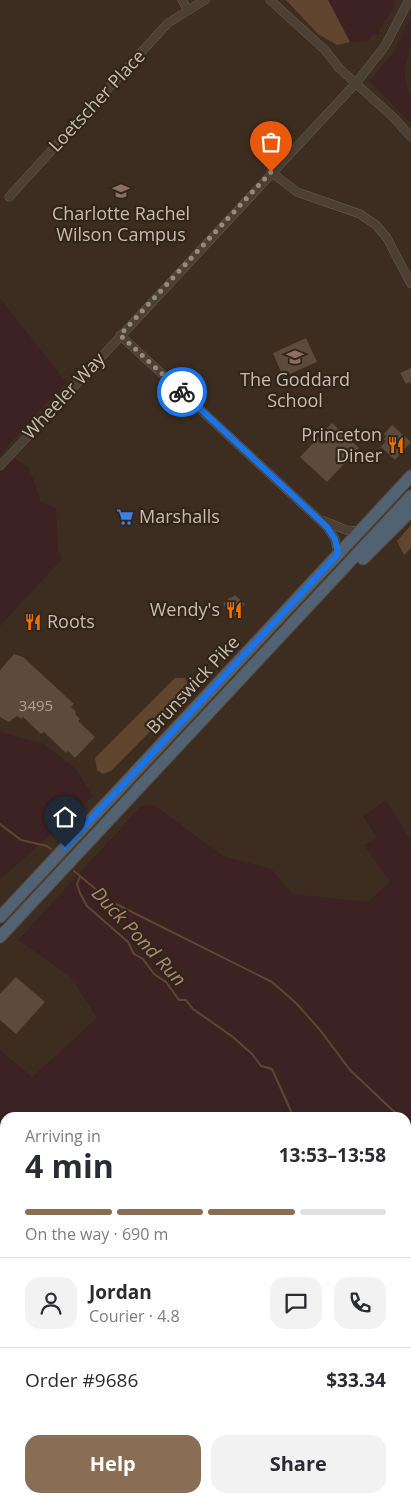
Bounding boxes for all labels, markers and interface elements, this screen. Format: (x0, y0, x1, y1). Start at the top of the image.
street label: Loetscher Place (43, 44, 150, 156)
pin (250, 121, 292, 172)
icon: bag (257, 128, 285, 156)
school or university icon: Charlotte Rachel Wilson Campus (111, 181, 131, 201)
place label: Charlotte Rachel Wilson Campus (52, 201, 190, 246)
street label: Wheeler Way (17, 346, 110, 444)
school or university icon: The Goddard School (285, 347, 305, 367)
courier (157, 367, 207, 417)
place label: The Goddard School (240, 367, 350, 412)
icon: bike (168, 378, 196, 406)
place label: Princeton Diner (301, 422, 383, 467)
restaurant icon: Princeton Diner (386, 435, 406, 455)
place label: Marshalls (139, 504, 220, 528)
supermarket icon: Marshalls (115, 507, 135, 527)
place label: Wendy's (150, 597, 220, 621)
restaurant icon: Wendy's (224, 600, 244, 620)
place label: Roots (47, 609, 95, 633)
restaurant icon: Roots (23, 612, 43, 632)
street label: Brunswick Pike (141, 630, 244, 739)
house number: 3495 (19, 695, 53, 715)
pin (44, 796, 86, 847)
icon: home (51, 803, 79, 831)
water label: Duck Pond Run (86, 880, 192, 992)
text: Arriving in (25, 1125, 101, 1147)
text: 13:53–13:58 (279, 1142, 386, 1168)
text: 4 min (25, 1144, 114, 1187)
text: On the way · 690 m (25, 1223, 168, 1245)
button: person (25, 1277, 77, 1329)
button: chat (270, 1277, 322, 1329)
button: phone (334, 1277, 386, 1329)
text: Jordan (89, 1279, 152, 1305)
text: Courier · 4.8 (89, 1305, 180, 1327)
text: Order #9686 (25, 1367, 138, 1393)
text: $33.34 (326, 1367, 386, 1393)
button: Help (25, 1435, 201, 1493)
button: Share (211, 1435, 386, 1493)

